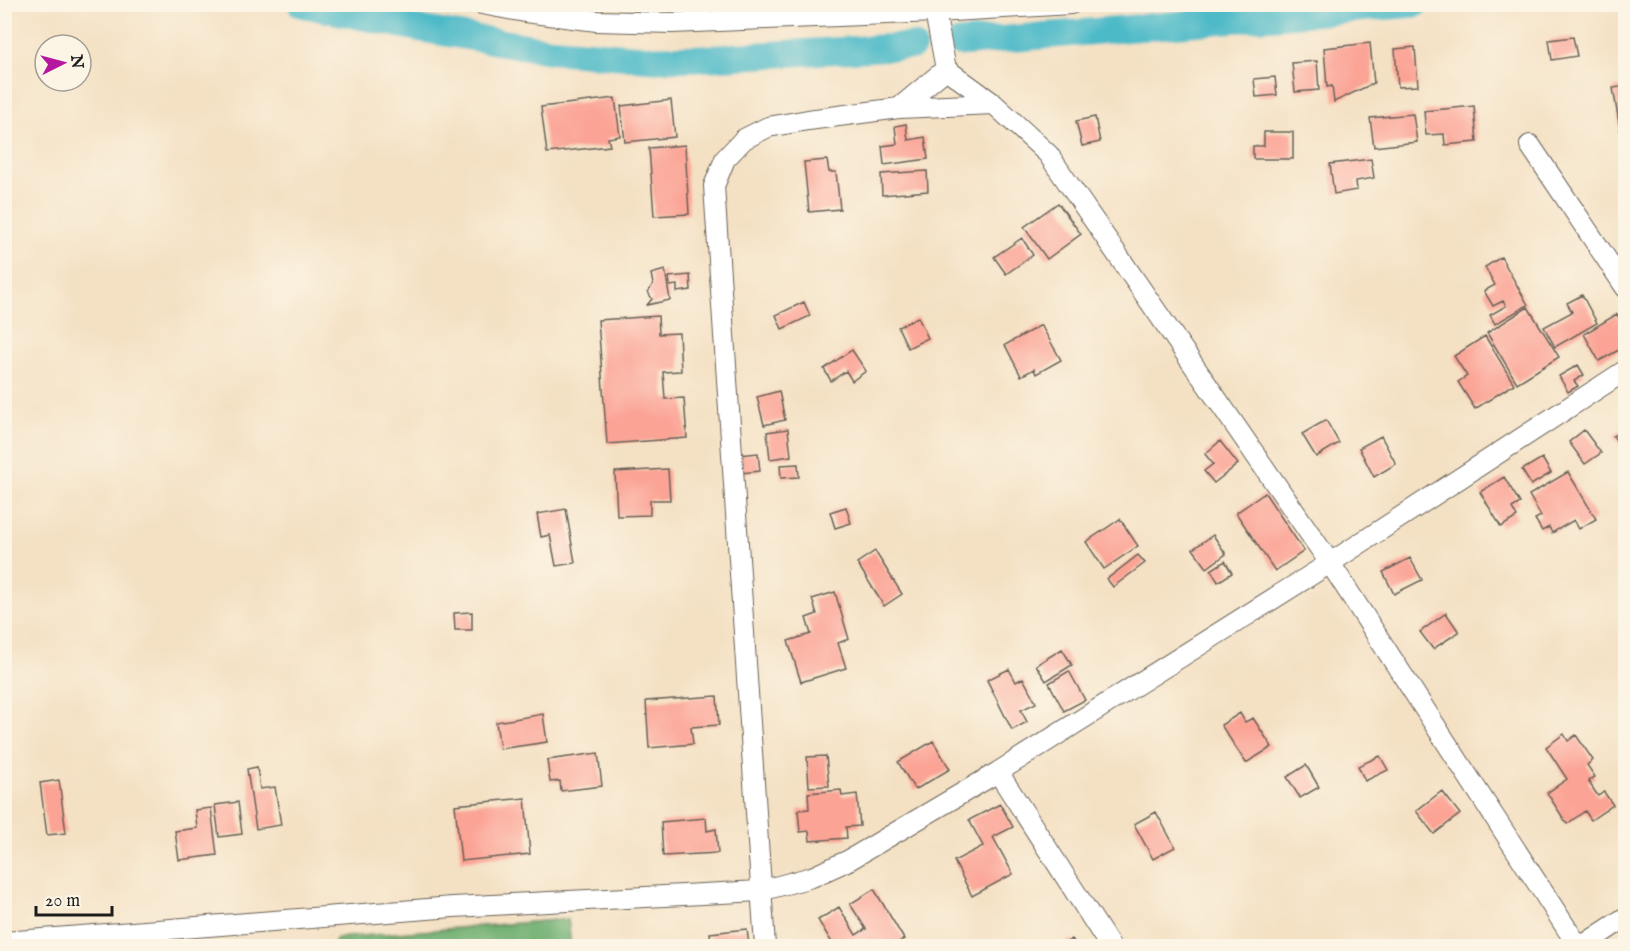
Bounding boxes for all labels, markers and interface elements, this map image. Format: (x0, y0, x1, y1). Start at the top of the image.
north arrow (33, 33, 93, 93)
text: N (65, 53, 87, 70)
scale bar (36, 879, 112, 917)
text: 20 m (45, 890, 80, 913)

